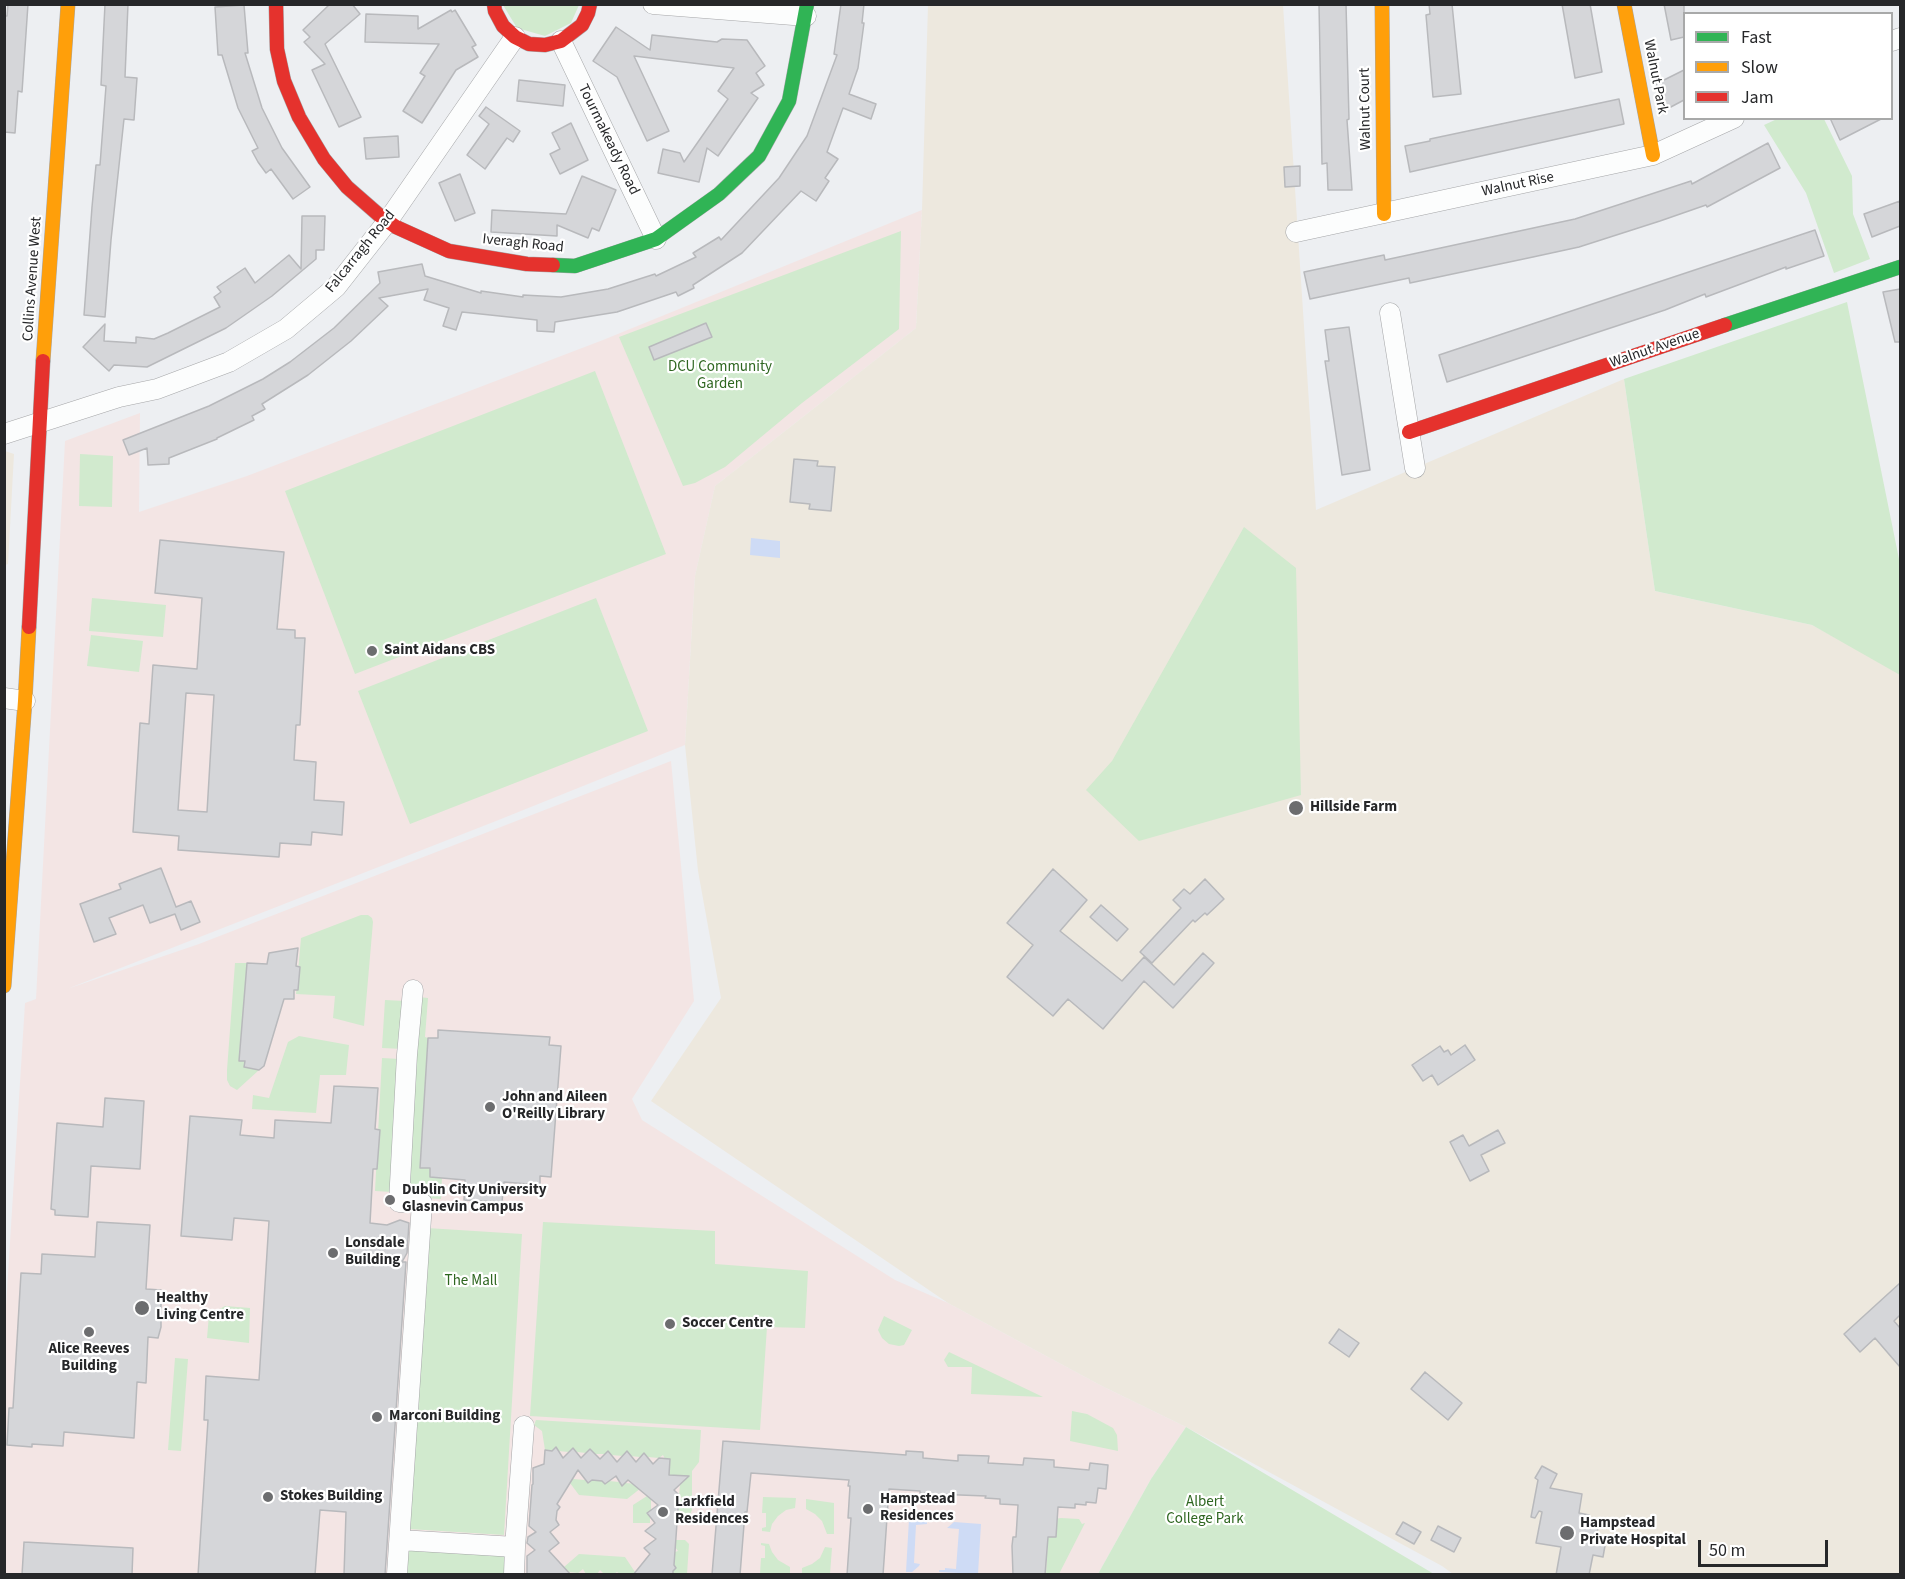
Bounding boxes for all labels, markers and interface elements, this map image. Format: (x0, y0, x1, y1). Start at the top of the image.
legend (1683, 12, 1893, 120)
text: Fast (1741, 25, 1772, 50)
street label: Walnut Park (1639, 38, 1671, 116)
text: Slow (1741, 55, 1778, 80)
street label: Walnut Court (1356, 68, 1376, 150)
street label: Tourmakeady Road (573, 82, 643, 198)
text: Jam (1741, 85, 1774, 110)
street label: Walnut Rise (1480, 169, 1556, 201)
street label: Falcarragh Road (322, 207, 400, 297)
street label: Collins Avenue West (20, 216, 46, 342)
street label: Iveragh Road (481, 231, 565, 257)
street label: Walnut Avenue (1608, 325, 1702, 373)
park label: DCU Community Garden (668, 359, 772, 394)
place label: Saint Aidans CBS (384, 642, 495, 660)
marker: Saint Aidans CBS (365, 644, 379, 658)
marker: Hillside Farm (1287, 799, 1305, 817)
place label: Hillside Farm (1310, 799, 1397, 817)
place label: John and Aileen O'Reilly Library (502, 1089, 607, 1124)
marker: John and Aileen O'Reilly Library (483, 1100, 497, 1114)
place label: Dublin City University Glasnevin Campus (402, 1182, 546, 1217)
marker: Dublin City University Glasnevin Campus (383, 1193, 397, 1207)
place label: Lonsdale Building (345, 1235, 405, 1270)
marker: Lonsdale Building (326, 1246, 340, 1260)
park label: The Mall (445, 1273, 497, 1291)
place label: Healthy Living Centre (156, 1290, 244, 1325)
marker: Healthy Living Centre (133, 1299, 151, 1317)
place label: Soccer Centre (682, 1315, 773, 1333)
marker: Soccer Centre (663, 1317, 677, 1331)
marker: Alice Reeves Building (82, 1325, 96, 1339)
place label: Alice Reeves Building (48, 1341, 130, 1376)
place label: Marconi Building (389, 1408, 500, 1426)
marker: Marconi Building (370, 1410, 384, 1424)
place label: Stokes Building (280, 1488, 382, 1506)
marker: Stokes Building (261, 1490, 275, 1504)
place label: Hampstead Residences (880, 1491, 955, 1526)
place label: Larkfield Residences (675, 1494, 749, 1529)
park label: Albert College Park (1166, 1494, 1244, 1529)
marker: Hampstead Residences (861, 1502, 875, 1516)
marker: Larkfield Residences (656, 1505, 670, 1519)
place label: Hampstead Private Hospital (1580, 1515, 1686, 1550)
marker: Hampstead Private Hospital (1558, 1524, 1576, 1542)
scale bar (1701, 1528, 1832, 1566)
text: 50 m (1709, 1538, 1745, 1563)

